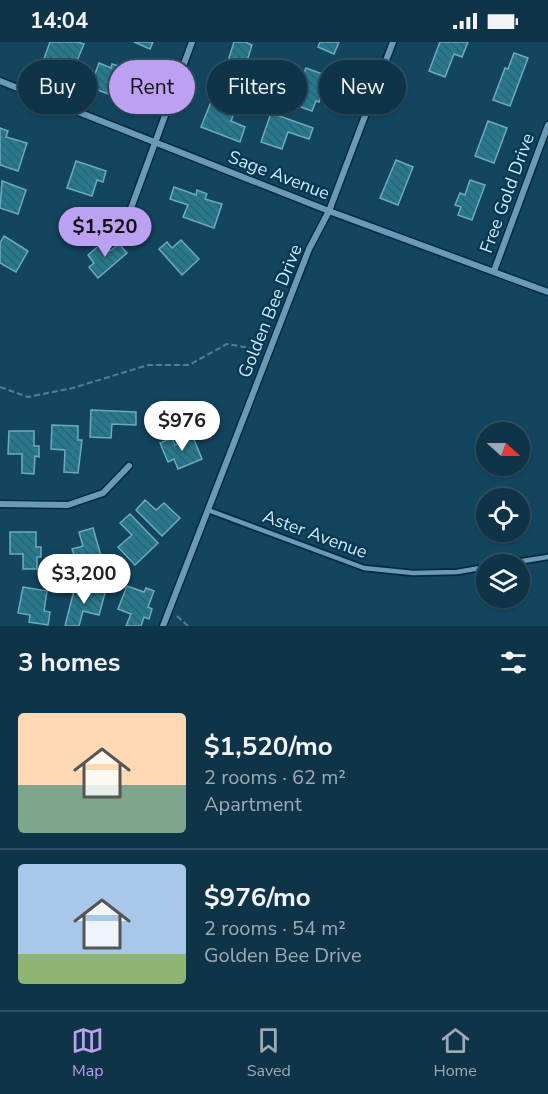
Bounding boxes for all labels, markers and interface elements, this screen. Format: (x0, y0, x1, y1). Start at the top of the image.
text: 14:04 (30, 6, 88, 36)
chip: Buy (18, 60, 97, 114)
chip: Rent (109, 60, 195, 114)
chip: Filters (207, 60, 307, 114)
chip: New (319, 60, 406, 114)
street label: Free Gold Drive (474, 130, 540, 256)
street label: Sage Avenue (225, 145, 333, 205)
pin: $1,520 (56, 207, 154, 258)
text: $1,520 (73, 213, 137, 240)
street label: Golden Bee Drive (232, 241, 308, 381)
pin: $976 (146, 401, 218, 452)
text: $976 (158, 407, 206, 434)
north arrow (476, 422, 530, 476)
map controls (476, 422, 530, 608)
button: locate (476, 488, 530, 542)
street label: Aster Avenue (259, 504, 371, 564)
pin: $3,200 (35, 554, 133, 605)
button: layers (476, 554, 530, 608)
text: $3,200 (52, 560, 116, 587)
text: 3 homes (18, 645, 120, 680)
icon: filters (497, 646, 530, 679)
text: $1,520/mo (204, 729, 333, 764)
icon: home (66, 737, 138, 809)
text: 2 rooms · 62 m² (204, 764, 346, 791)
text: Apartment (204, 791, 302, 818)
text: $976/mo (204, 880, 311, 915)
icon: home (66, 888, 138, 960)
text: 2 rooms · 54 m² (204, 915, 346, 942)
text: Golden Bee Drive (204, 942, 362, 969)
tab: Map (71, 1024, 104, 1082)
tab: Saved (247, 1024, 291, 1082)
tab: Home (433, 1024, 477, 1082)

